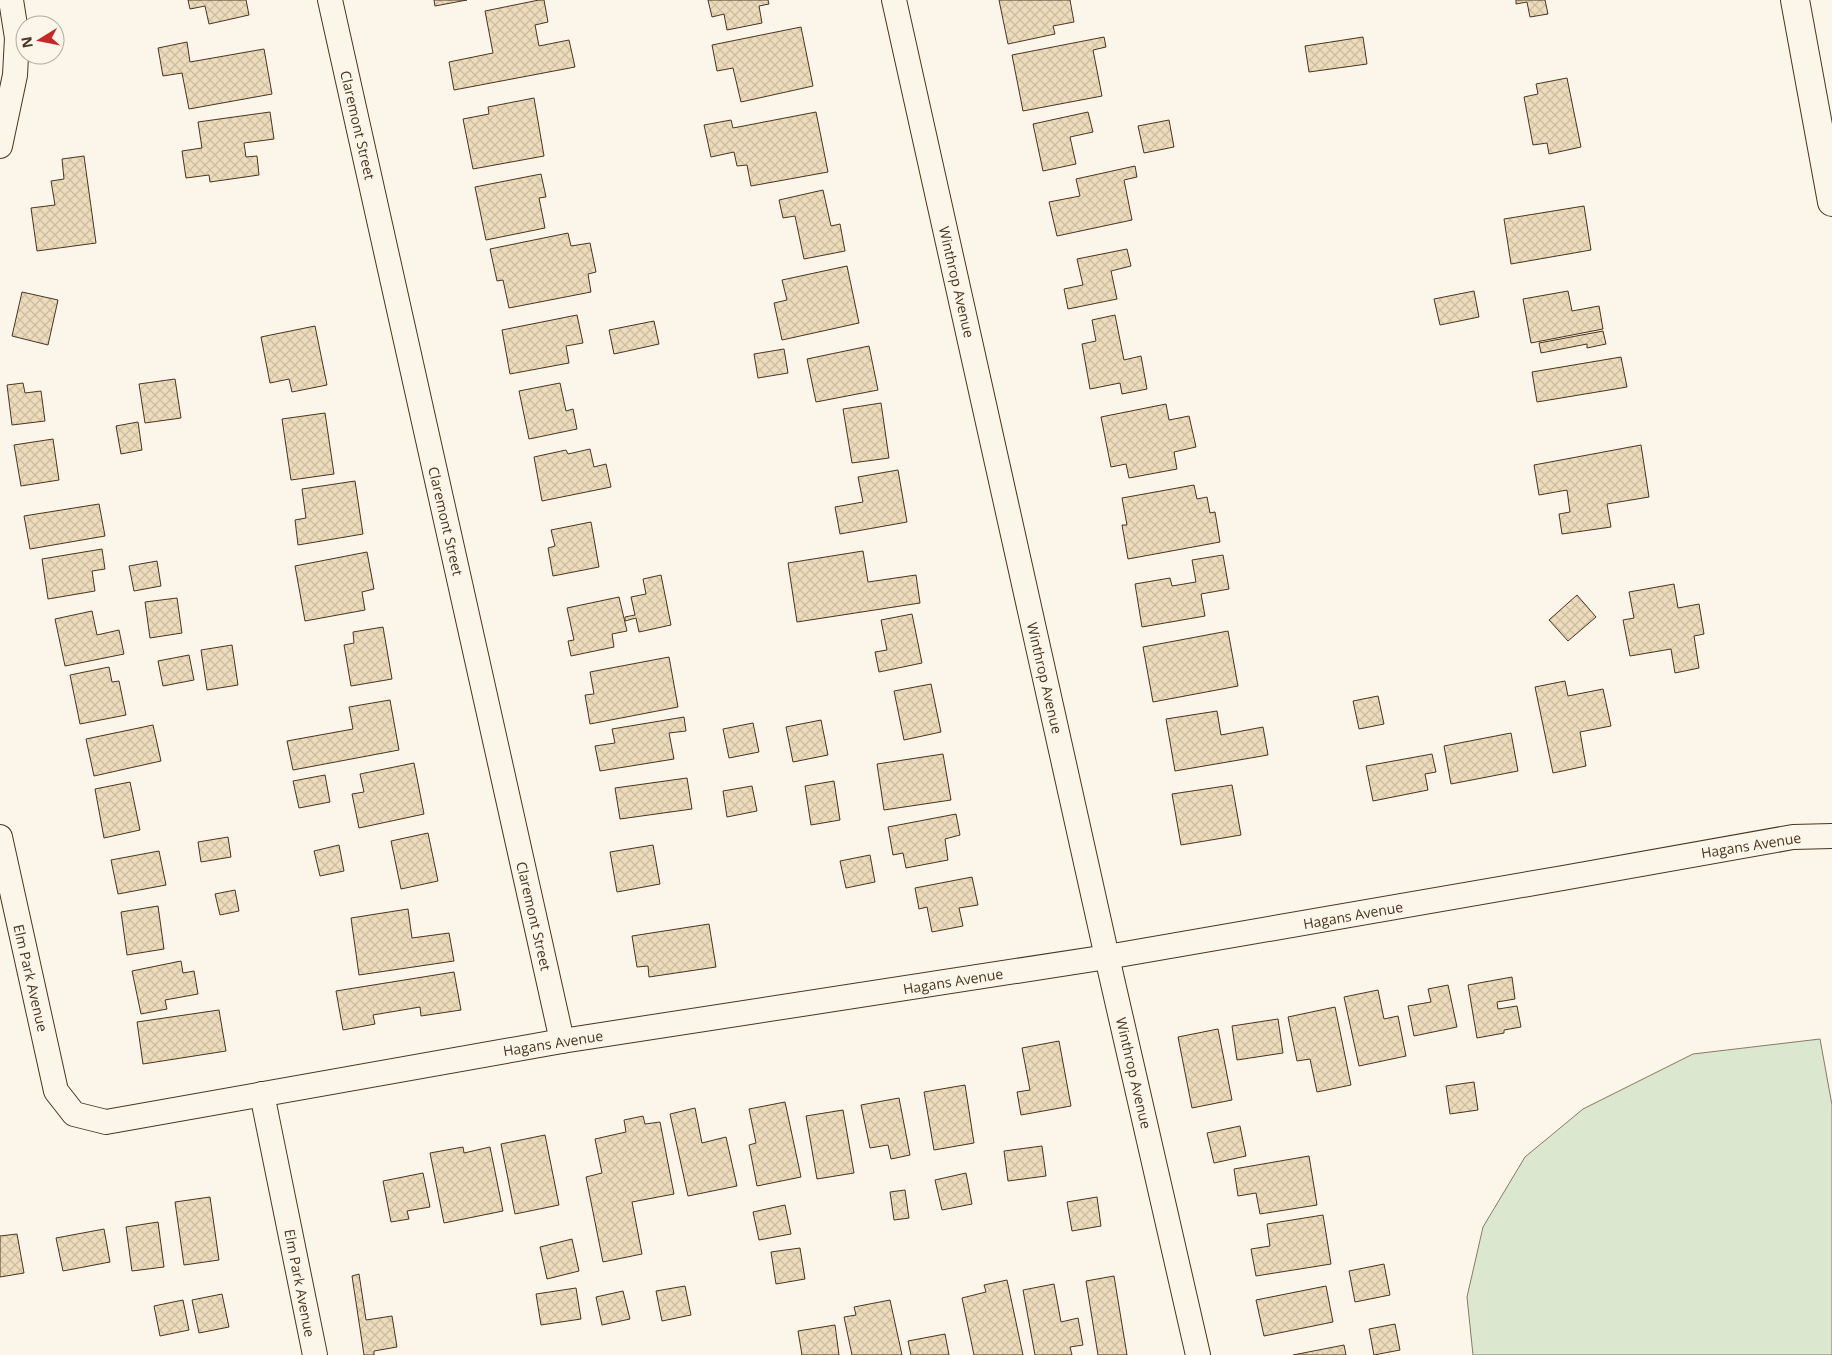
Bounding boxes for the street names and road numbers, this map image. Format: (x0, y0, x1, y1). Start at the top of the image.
street label: Claremont Street (336, 69, 380, 181)
street label: Winthrop Avenue (935, 224, 979, 340)
street label: Claremont Street (424, 465, 468, 577)
street label: Winthrop Avenue (1023, 620, 1067, 736)
street label: Hagans Avenue (1700, 828, 1803, 862)
street label: Claremont Street (512, 860, 556, 972)
street label: Hagans Avenue (1302, 897, 1405, 933)
street label: Elm Park Avenue (9, 922, 53, 1034)
street label: Hagans Avenue (902, 964, 1005, 998)
street label: Winthrop Avenue (1112, 1015, 1156, 1131)
street label: Hagans Avenue (502, 1026, 605, 1060)
street label: Elm Park Avenue (280, 1227, 320, 1339)

